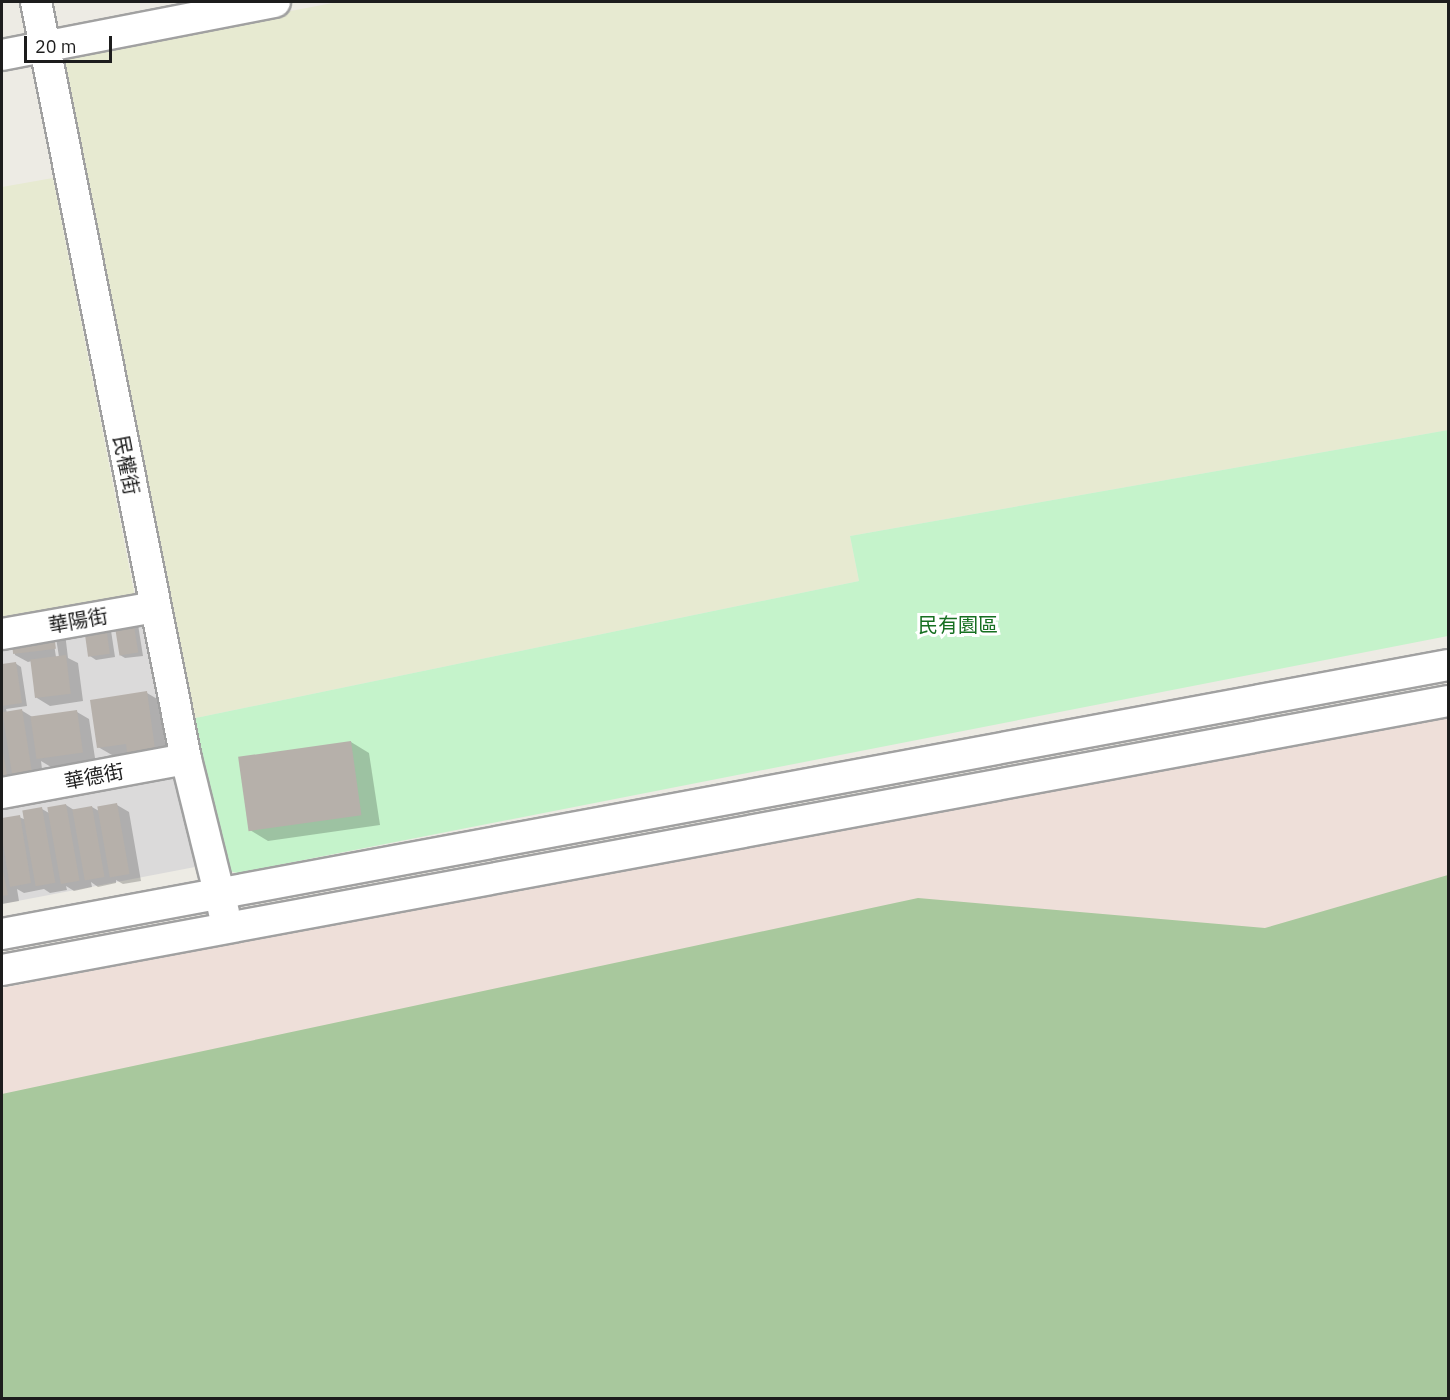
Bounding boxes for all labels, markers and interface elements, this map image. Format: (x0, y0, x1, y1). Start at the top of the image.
scale bar (27, 24, 116, 62)
text: 20 m (35, 35, 77, 58)
street label: 民權街 (109, 433, 145, 497)
street label: 華陽街 (46, 603, 110, 637)
park label: 民有園區 (918, 612, 998, 636)
street label: 華德街 (62, 758, 126, 794)

